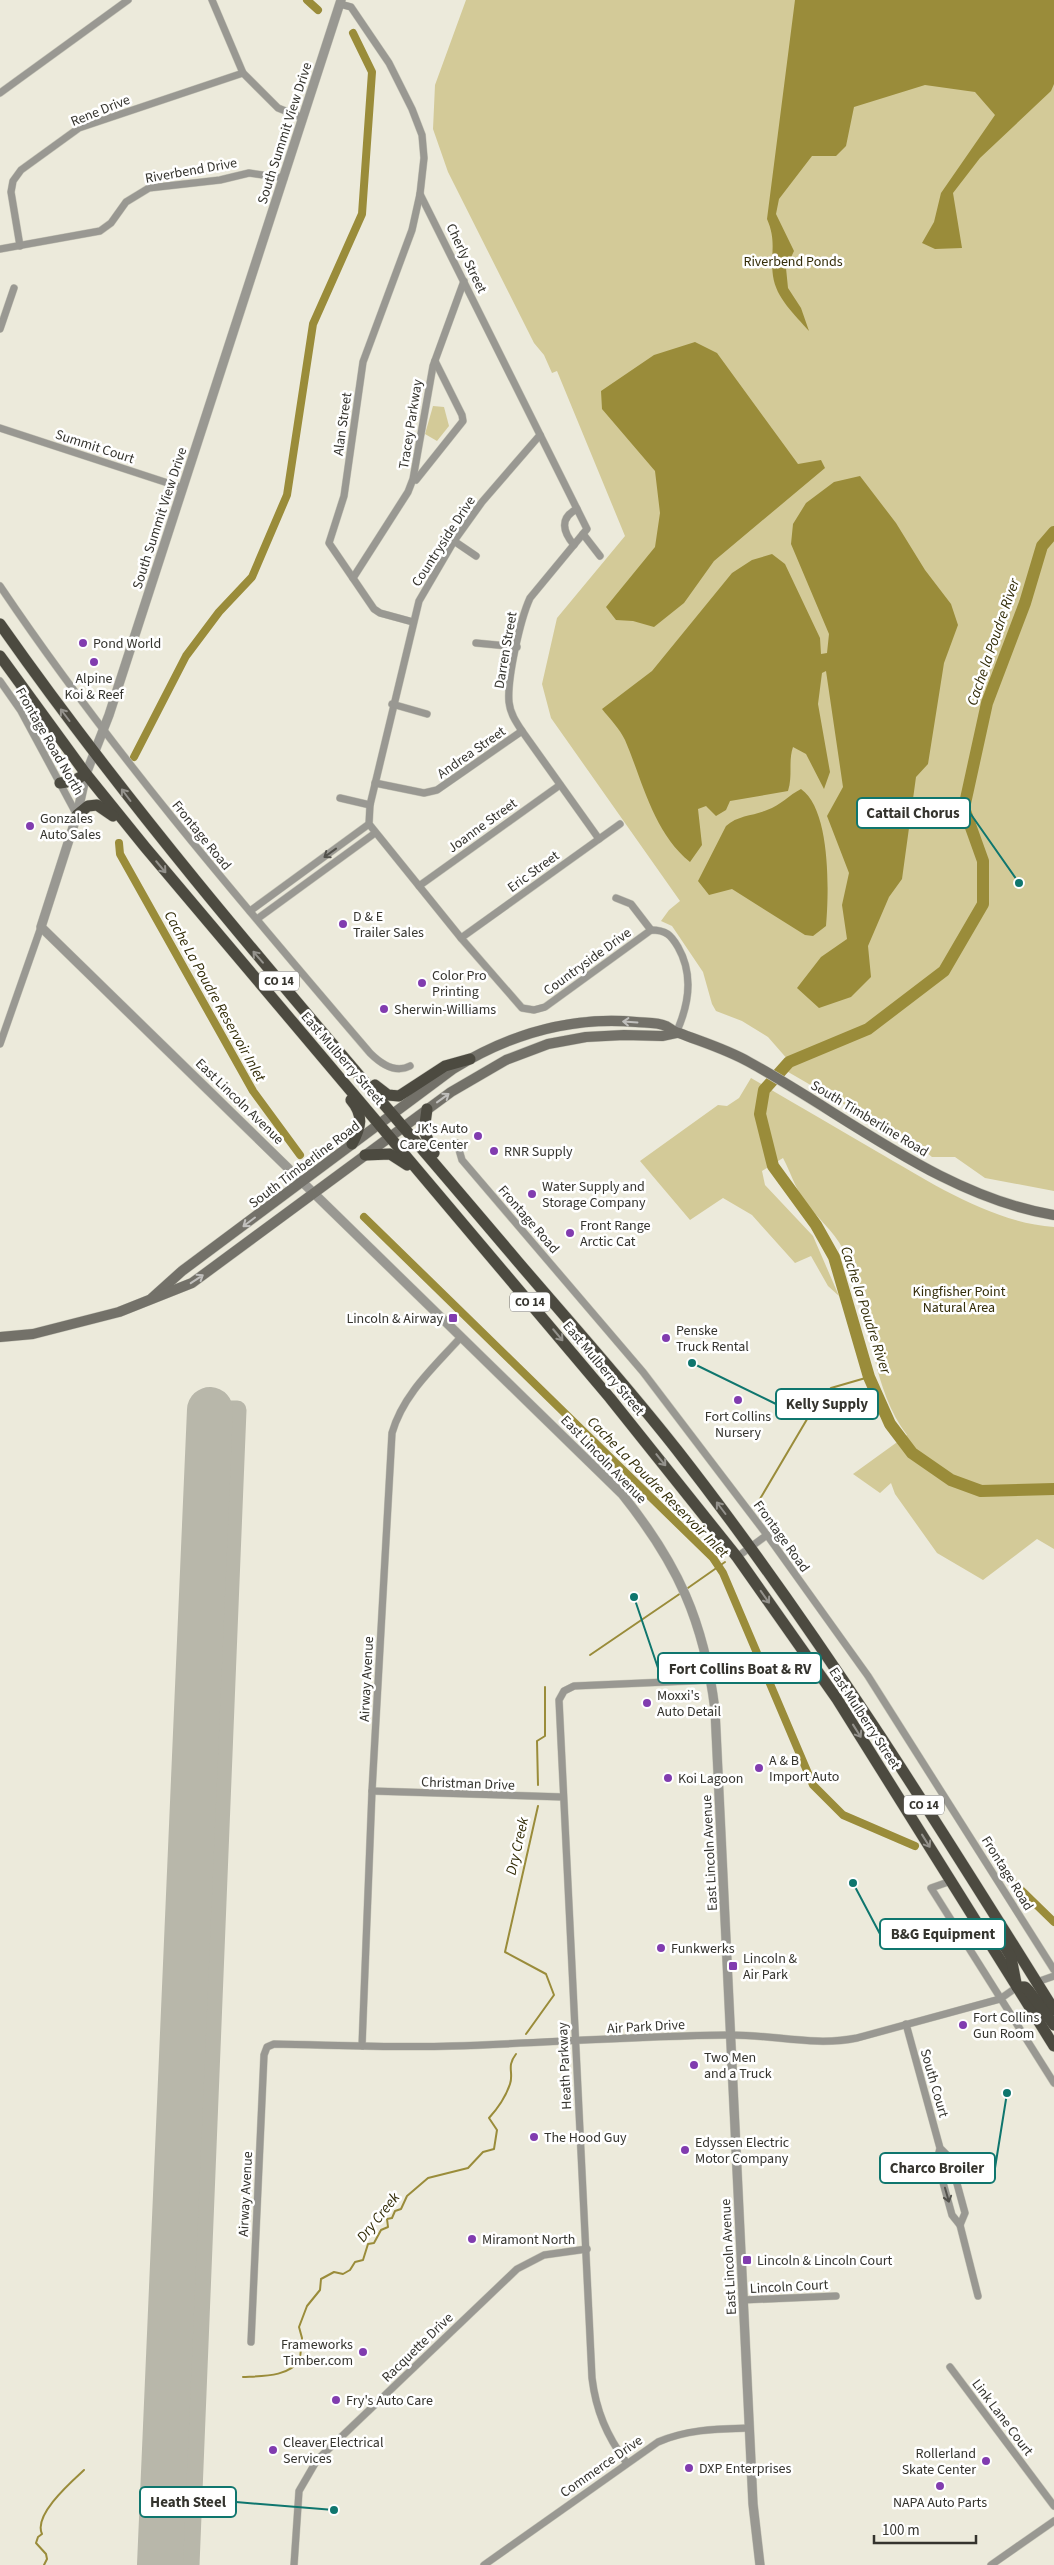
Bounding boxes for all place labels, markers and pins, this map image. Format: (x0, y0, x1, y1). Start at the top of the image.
place label: Pond World (93, 634, 161, 654)
marker: Pond World (77, 637, 89, 649)
marker: Alpine Koi & Reef (88, 656, 100, 668)
place label: Alpine Koi & Reef (65, 669, 124, 705)
callout: Cattail Chorus (857, 798, 970, 828)
place label: Gonzales Auto Sales (40, 809, 101, 845)
marker: Gonzales Auto Sales (24, 820, 36, 832)
place label: D & E Trailer Sales (353, 907, 424, 943)
marker: D & E Trailer Sales (337, 918, 349, 930)
place label: Color Pro Printing (432, 966, 487, 1002)
marker: Color Pro Printing (416, 977, 428, 989)
place label: Sherwin-Williams (394, 1000, 496, 1020)
marker: Sherwin-Williams (378, 1003, 390, 1015)
place label: JK's Auto Care Center (400, 1119, 468, 1155)
marker: JK's Auto Care Center (472, 1130, 484, 1142)
place label: RNR Supply (504, 1142, 573, 1162)
marker: RNR Supply (488, 1145, 500, 1157)
place label: Water Supply and Storage Company (542, 1177, 646, 1213)
marker: Water Supply and Storage Company (526, 1188, 538, 1200)
place label: Front Range Arctic Cat (580, 1216, 651, 1252)
marker: Front Range Arctic Cat (564, 1227, 576, 1239)
place label: Lincoln & Airway (346, 1309, 443, 1329)
marker: Lincoln & Airway (447, 1312, 459, 1324)
place label: Penske Truck Rental (676, 1321, 749, 1357)
marker: Penske Truck Rental (660, 1332, 672, 1344)
callout: Kelly Supply (776, 1389, 878, 1419)
marker: Fort Collins Nursery (732, 1394, 744, 1406)
place label: Fort Collins Nursery (705, 1407, 771, 1443)
callout: Fort Collins Boat & RV (658, 1653, 821, 1683)
place label: Moxxi's Auto Detail (657, 1686, 721, 1722)
marker: Moxxi's Auto Detail (641, 1697, 653, 1709)
place label: A & B Import Auto (769, 1751, 839, 1787)
marker: A & B Import Auto (753, 1762, 765, 1774)
place label: Koi Lagoon (678, 1769, 743, 1789)
marker: Koi Lagoon (662, 1772, 674, 1784)
callout: B&G Equipment (880, 1919, 1005, 1949)
place label: Funkwerks (671, 1939, 735, 1959)
marker: Funkwerks (655, 1942, 667, 1954)
place label: Lincoln & Air Park (743, 1949, 798, 1985)
marker: Lincoln & Air Park (727, 1960, 739, 1972)
place label: Fort Collins Gun Room (973, 2008, 1040, 2044)
marker: Fort Collins Gun Room (957, 2019, 969, 2031)
place label: Two Men and a Truck (704, 2048, 772, 2084)
marker: Two Men and a Truck (688, 2059, 700, 2071)
place label: The Hood Guy (544, 2128, 627, 2148)
marker: The Hood Guy (528, 2131, 540, 2143)
place label: Edyssen Electric Motor Company (695, 2133, 790, 2169)
marker: Edyssen Electric Motor Company (679, 2144, 691, 2156)
callout: Charco Broiler (880, 2153, 995, 2183)
place label: Miramont North (482, 2230, 575, 2250)
marker: Miramont North (466, 2233, 478, 2245)
place label: Lincoln & Lincoln Court (757, 2251, 893, 2271)
marker: Lincoln & Lincoln Court (741, 2254, 753, 2266)
place label: Frameworks Timber.com (281, 2335, 353, 2371)
marker: Frameworks Timber.com (357, 2346, 369, 2358)
place label: Fry's Auto Care (346, 2391, 433, 2411)
marker: Fry's Auto Care (330, 2394, 342, 2406)
place label: Cleaver Electrical Services (283, 2433, 384, 2469)
marker: Cleaver Electrical Services (267, 2444, 279, 2456)
place label: Rollerland Skate Center (902, 2444, 976, 2480)
marker: Rollerland Skate Center (980, 2455, 992, 2467)
place label: DXP Enterprises (699, 2459, 792, 2479)
marker: DXP Enterprises (683, 2462, 695, 2474)
marker: NAPA Auto Parts (934, 2480, 946, 2492)
callout: Heath Steel (140, 2487, 236, 2517)
place label: NAPA Auto Parts (893, 2493, 987, 2513)

